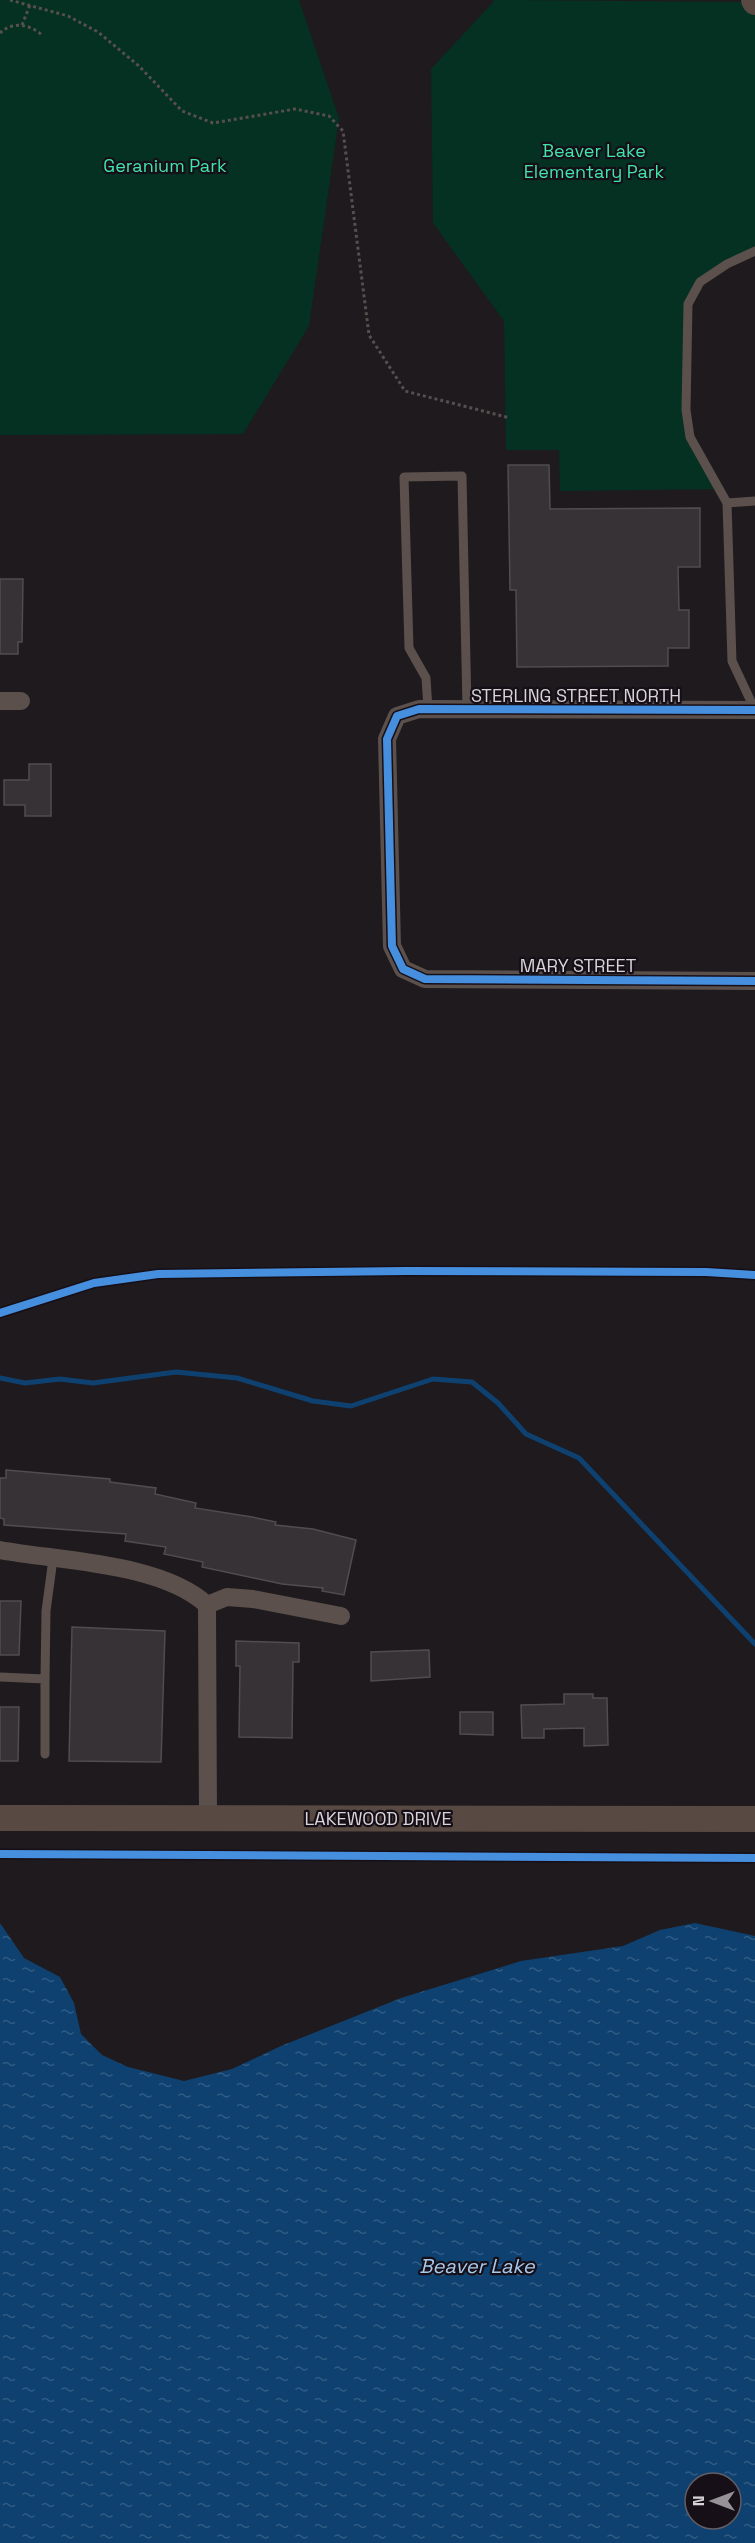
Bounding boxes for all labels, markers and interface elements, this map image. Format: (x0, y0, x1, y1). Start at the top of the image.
park label: Beaver Lake Elementary Park (524, 139, 665, 183)
park label: Geranium Park (103, 154, 227, 177)
street label: STERLING STREET NORTH (471, 684, 681, 707)
street label: MARY STREET (520, 954, 637, 977)
street label: LAKEWOOD DRIVE (304, 1807, 452, 1830)
water label: Beaver Lake (419, 2253, 536, 2279)
north arrow (683, 2471, 743, 2531)
text: N (688, 2496, 709, 2506)

